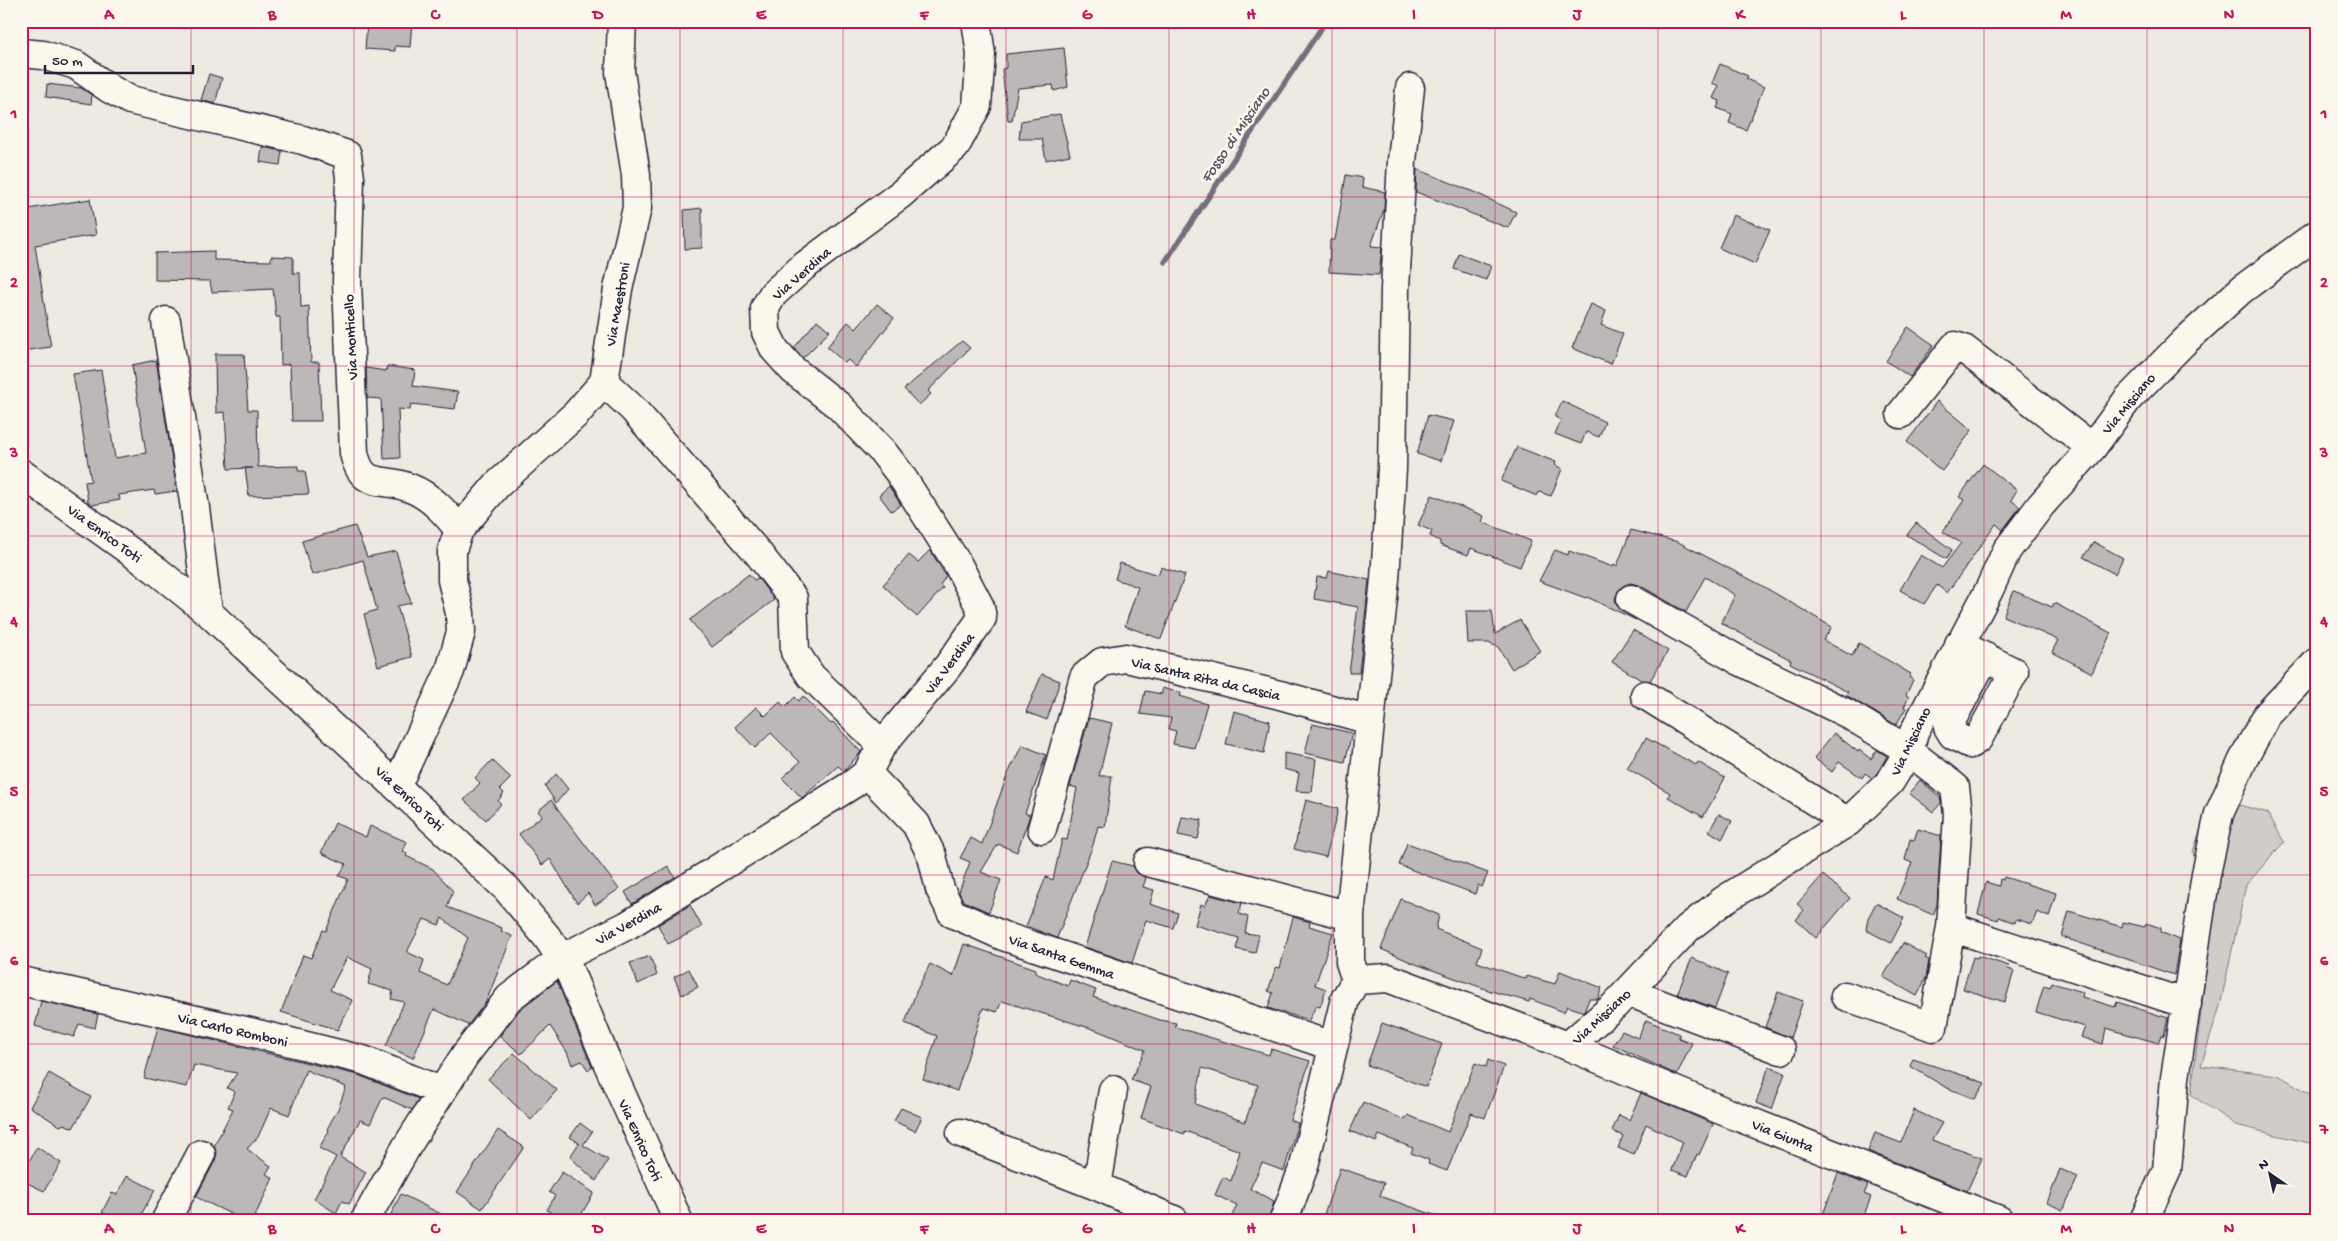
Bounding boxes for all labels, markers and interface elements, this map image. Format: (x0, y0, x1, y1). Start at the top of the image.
text: A (103, 7, 115, 26)
text: B (267, 7, 277, 26)
text: C (430, 7, 441, 26)
text: D (591, 7, 604, 26)
text: E (756, 7, 767, 26)
text: F (919, 7, 930, 26)
text: G (1082, 7, 1093, 26)
text: H (1246, 7, 1256, 26)
text: I (1412, 7, 1416, 26)
text: J (1572, 7, 1583, 26)
text: K (1735, 7, 1747, 26)
text: L (1900, 7, 1907, 26)
text: M (2060, 7, 2072, 26)
text: N (2224, 7, 2235, 26)
scale bar (45, 42, 192, 74)
text: 50 m (52, 53, 83, 71)
water label: Fosso di Misciano (1198, 84, 1276, 187)
text: 1 (10, 106, 17, 125)
text: 1 (2320, 106, 2327, 125)
street label: Via Verdina (768, 244, 836, 306)
street label: Via Maestroni (603, 261, 635, 349)
text: 2 (10, 275, 18, 294)
text: 2 (2320, 275, 2328, 294)
street label: Via Monticello (341, 294, 363, 381)
street label: Via Misciano (2098, 370, 2160, 439)
text: 3 (9, 445, 18, 464)
text: 3 (2319, 445, 2328, 464)
street label: Via Enrico Toti (62, 501, 145, 568)
text: 4 (9, 614, 18, 633)
text: 4 (2319, 614, 2328, 633)
street label: Via Verdina (921, 629, 980, 699)
street label: Via Santa Rita da Cascia (1128, 654, 1282, 706)
street label: Via Misciano (1887, 704, 1936, 780)
street label: Via Enrico Toti (370, 762, 447, 836)
text: 5 (10, 784, 19, 803)
text: 5 (2320, 784, 2329, 803)
street label: Via Verdina (592, 899, 666, 951)
street label: Via Santa Gemma (1005, 931, 1117, 985)
text: 6 (10, 953, 19, 972)
text: 6 (2320, 953, 2329, 972)
street label: Via Misciano (1568, 985, 1636, 1050)
street label: Via Carlo Romboni (175, 1009, 289, 1052)
street label: Via Enrico Toti (613, 1096, 665, 1185)
street label: Via Giunta (1748, 1116, 1816, 1158)
text: 7 (9, 1122, 19, 1141)
text: 7 (2319, 1122, 2329, 1141)
north arrow (2246, 1148, 2296, 1198)
text: N (2256, 1156, 2273, 1175)
text: A (103, 1221, 115, 1240)
text: B (267, 1221, 277, 1240)
text: C (430, 1221, 441, 1240)
text: D (591, 1221, 604, 1240)
text: E (756, 1221, 767, 1240)
text: F (919, 1221, 930, 1240)
text: G (1082, 1221, 1093, 1240)
text: H (1246, 1221, 1256, 1240)
text: I (1412, 1221, 1416, 1240)
text: J (1572, 1221, 1583, 1240)
text: K (1735, 1221, 1747, 1240)
text: L (1900, 1221, 1907, 1240)
text: M (2060, 1221, 2072, 1240)
text: N (2224, 1221, 2235, 1240)

